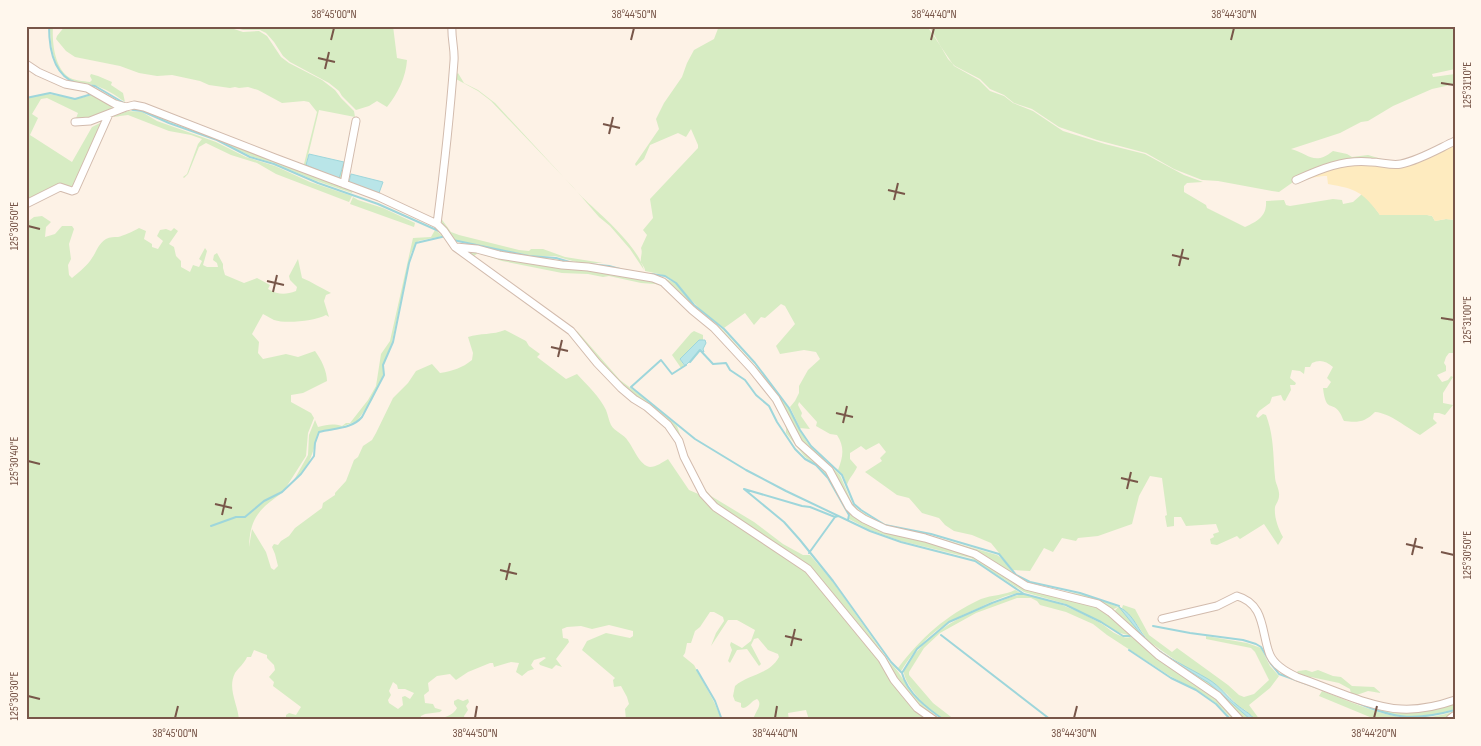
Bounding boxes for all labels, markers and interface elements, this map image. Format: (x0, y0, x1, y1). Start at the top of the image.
text: 38°45'00"N (311, 7, 357, 22)
text: 38°44'50"N (611, 7, 657, 22)
text: 38°44'40"N (911, 7, 957, 22)
text: 38°44'30"N (1211, 7, 1257, 22)
text: 125°31'10"E (1460, 62, 1475, 108)
text: 125°30'50"E (7, 202, 22, 250)
text: 125°31'00"E (1460, 296, 1475, 344)
text: 125°30'40"E (7, 437, 22, 485)
text: 125°30'50"E (1460, 531, 1475, 579)
text: 125°30'30"E (7, 672, 22, 720)
text: 38°45'00"N (152, 726, 198, 741)
text: 38°44'50"N (452, 726, 498, 741)
text: 38°44'40"N (752, 726, 798, 741)
text: 38°44'30"N (1051, 726, 1097, 741)
text: 38°44'20"N (1351, 726, 1397, 741)

